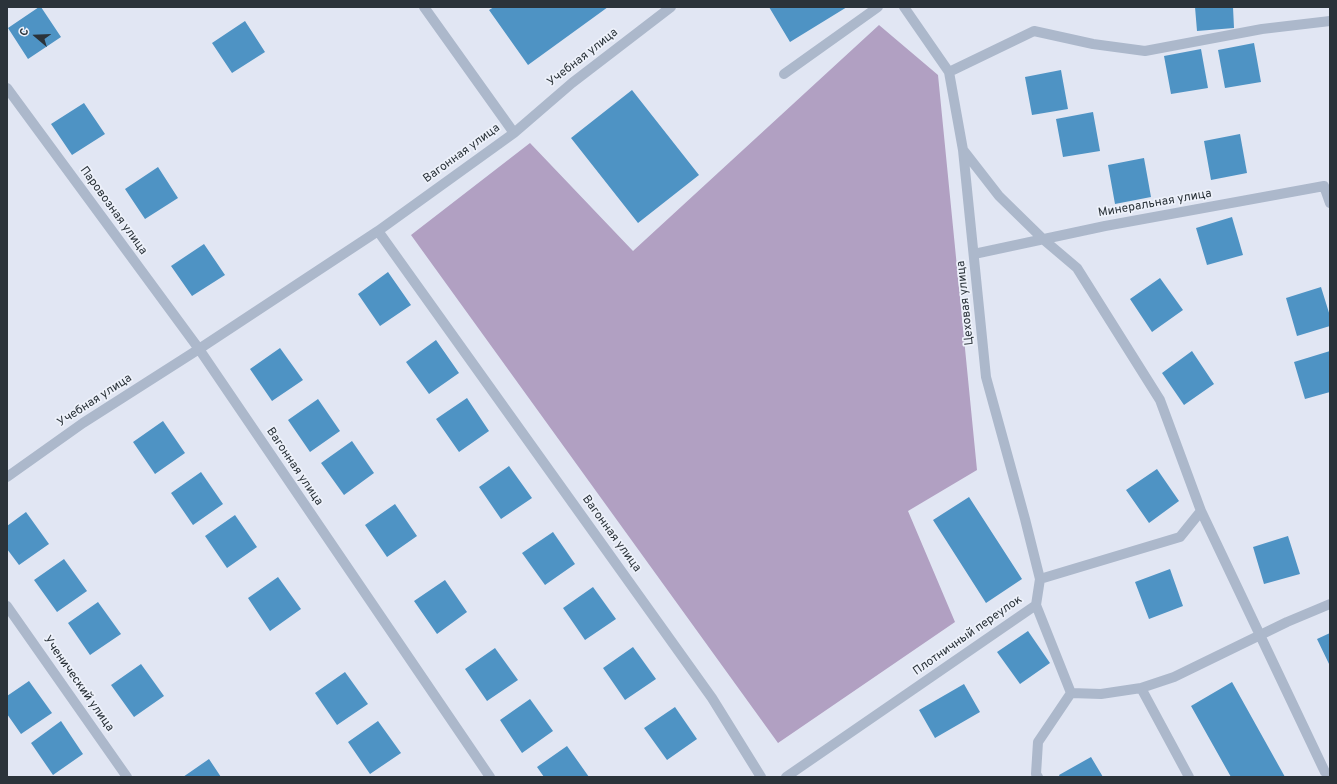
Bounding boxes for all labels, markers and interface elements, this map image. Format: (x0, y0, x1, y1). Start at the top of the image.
north arrow (16, 16, 56, 56)
text: С (17, 26, 32, 38)
street label: Учебная улица (545, 26, 621, 90)
street label: Вагонная улица (421, 121, 503, 187)
street label: Паровозная улица (76, 164, 150, 258)
street label: Минеральная улица (1097, 187, 1213, 221)
street label: Цеховая улица (954, 260, 978, 346)
street label: Учебная улица (55, 372, 135, 430)
street label: Вагонная улица (263, 425, 325, 509)
street label: Вагонная улица (578, 493, 644, 575)
street label: Плотничный переулок (911, 593, 1025, 679)
street label: Ученический улица (39, 633, 117, 735)

